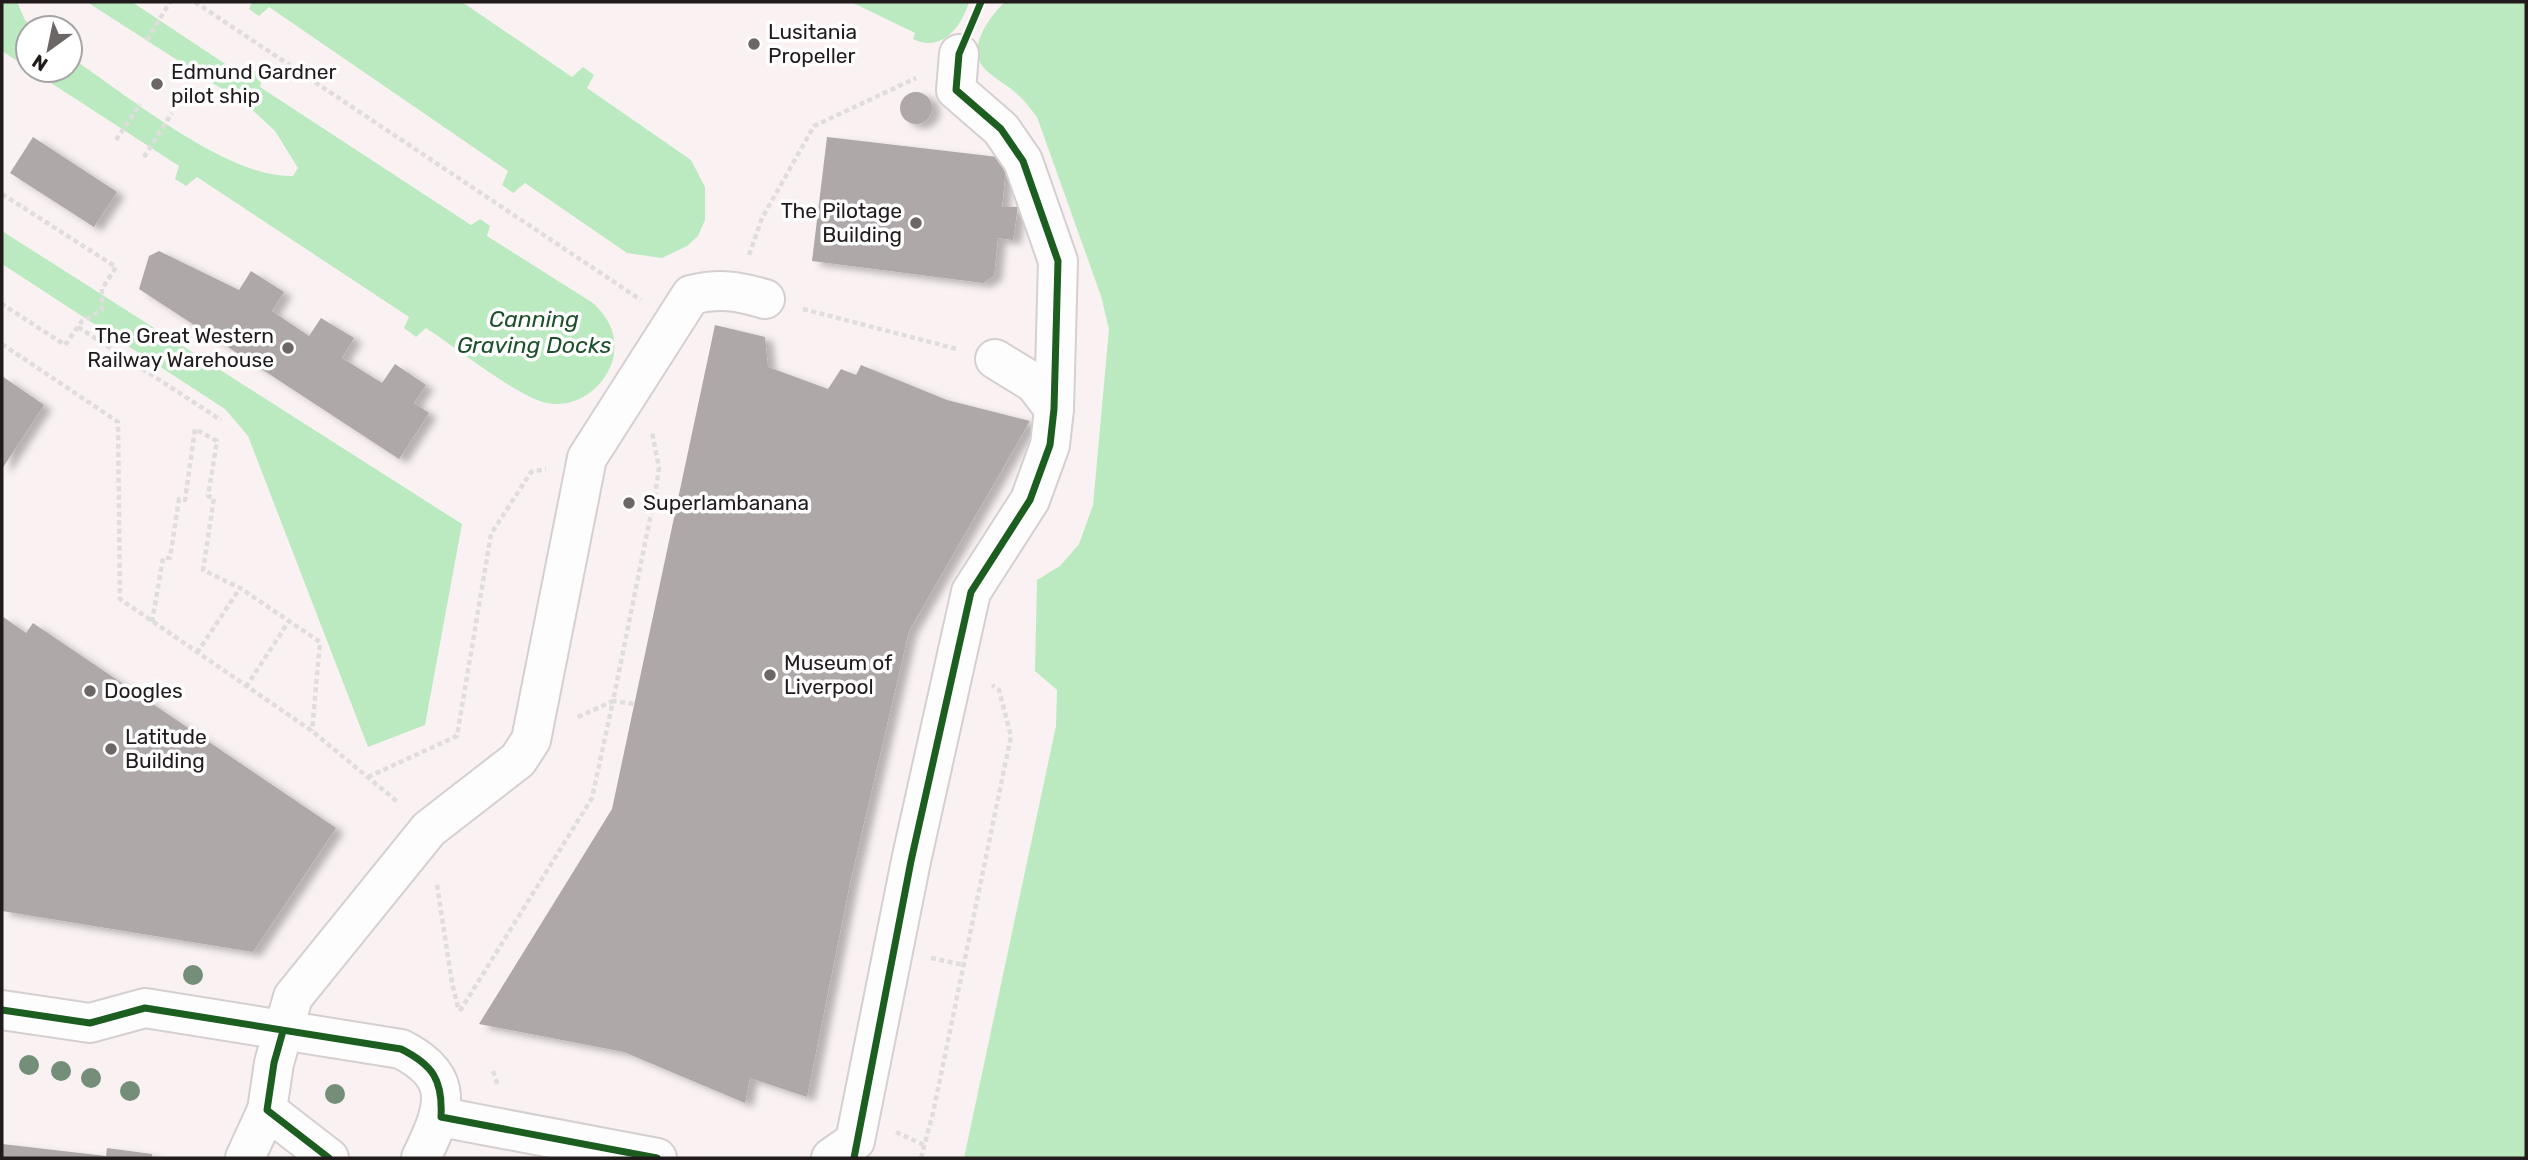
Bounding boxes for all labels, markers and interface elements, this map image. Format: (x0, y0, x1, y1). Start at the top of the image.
north arrow (14, 14, 84, 84)
place label: Lusitania Propeller (768, 19, 857, 68)
marker: Lusitania Propeller (746, 36, 762, 52)
text: N (28, 49, 52, 76)
place label: Edmund Gardner pilot ship (171, 59, 336, 108)
marker: Edmund Gardner pilot ship (149, 76, 165, 92)
place label: The Pilotage Building (781, 198, 902, 247)
marker: The Pilotage Building (908, 215, 924, 231)
water label: Canning Graving Docks (457, 305, 612, 359)
place label: The Great Western Railway Warehouse (87, 323, 274, 372)
marker: The Great Western Railway Warehouse (280, 340, 296, 356)
place label: Superlambanana (643, 490, 809, 515)
marker: Superlambanana (621, 495, 637, 511)
place label: Museum of Liverpool (784, 650, 892, 699)
marker: Museum of Liverpool (762, 667, 778, 683)
place label: Doogles (104, 678, 183, 703)
marker: Doogles (82, 683, 98, 699)
place label: Latitude Building (125, 724, 207, 773)
marker: Latitude Building (103, 741, 119, 757)

